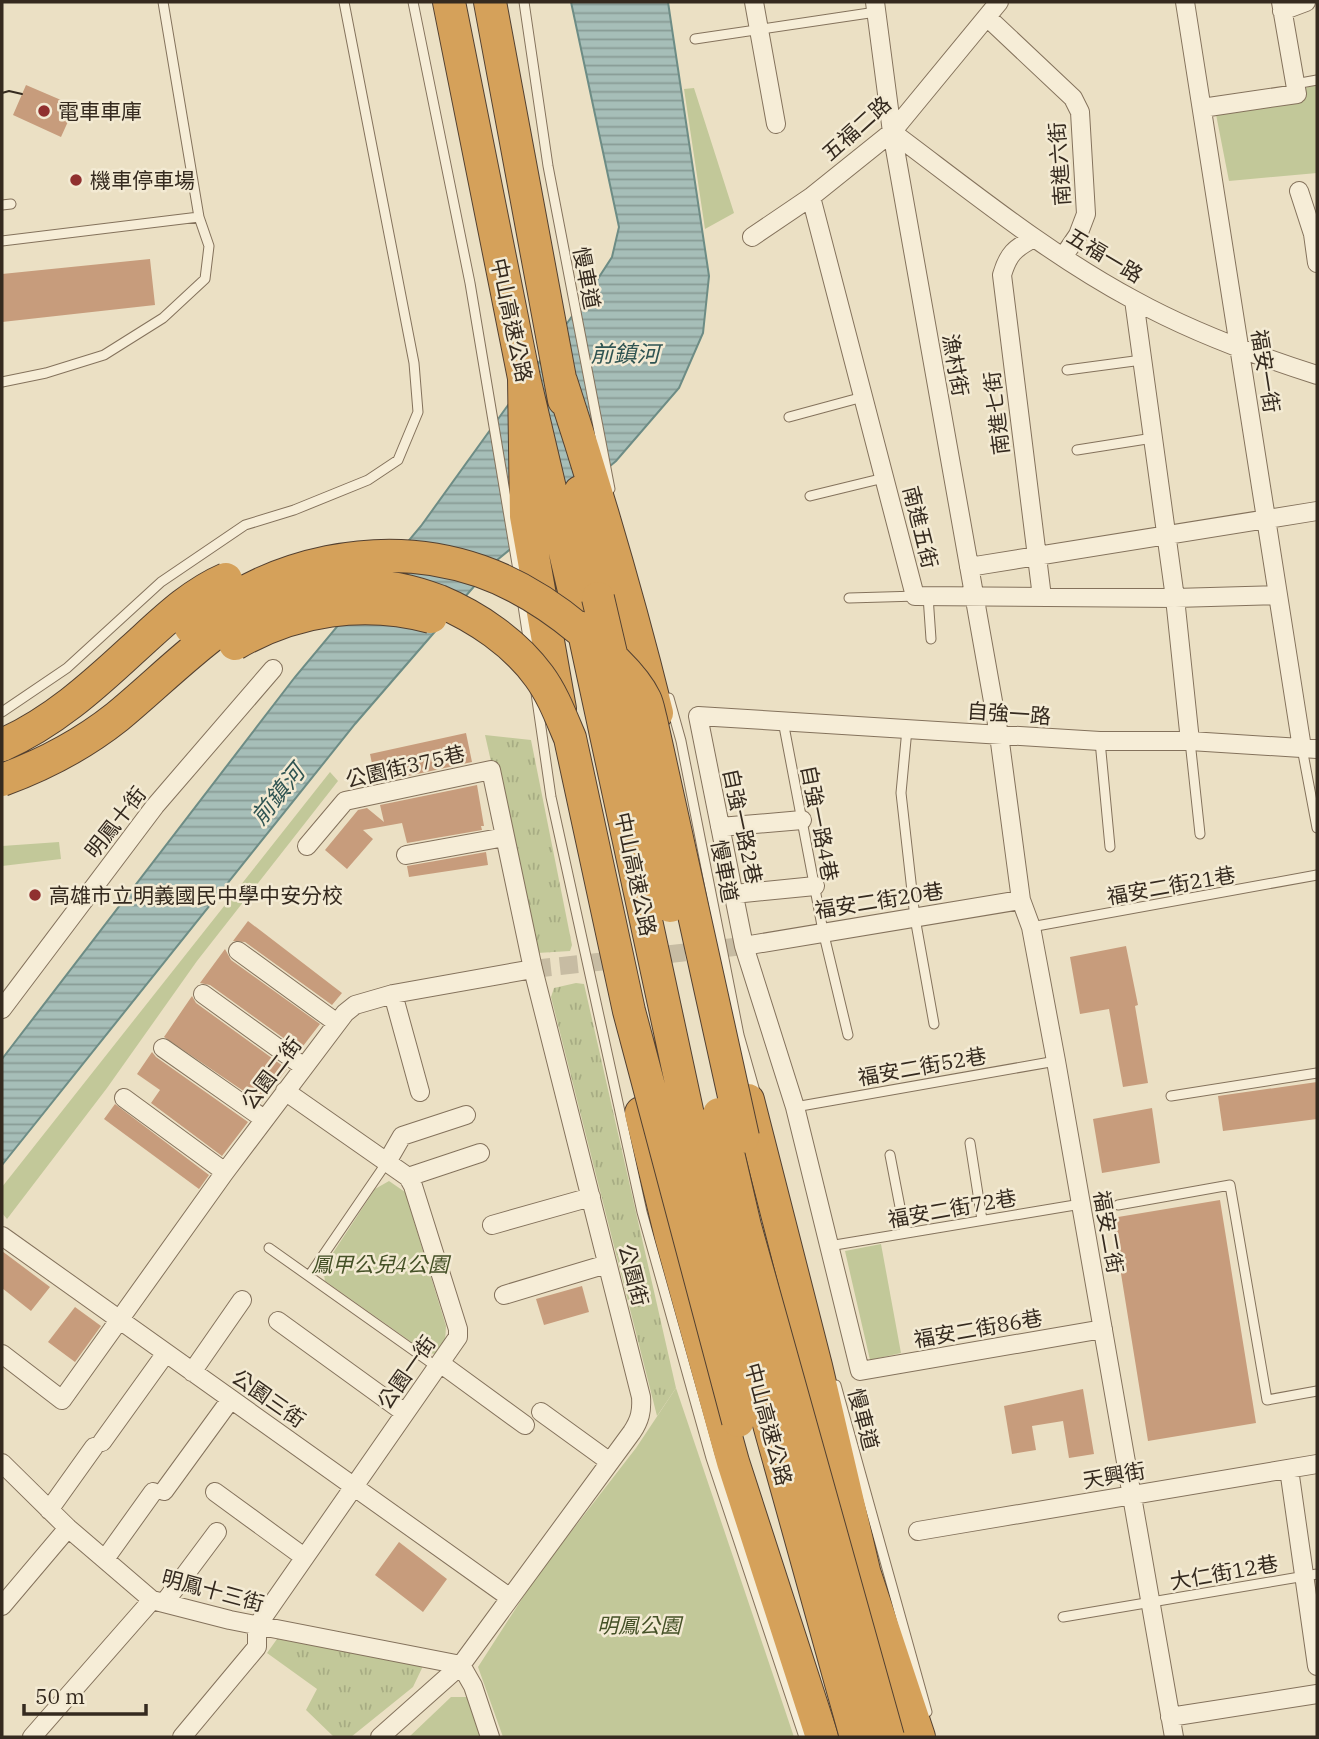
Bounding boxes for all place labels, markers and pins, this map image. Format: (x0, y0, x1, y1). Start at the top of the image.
place label: 電車車庫 (58, 97, 142, 125)
marker: 電車車庫 (36, 103, 52, 119)
place label: 機車停車場 (90, 166, 195, 194)
marker: 機車停車場 (68, 172, 84, 188)
place label: 高雄市立明義國民中學中安分校 (49, 881, 343, 909)
marker: 高雄市立明義國民中學中安分校 (27, 887, 43, 903)

